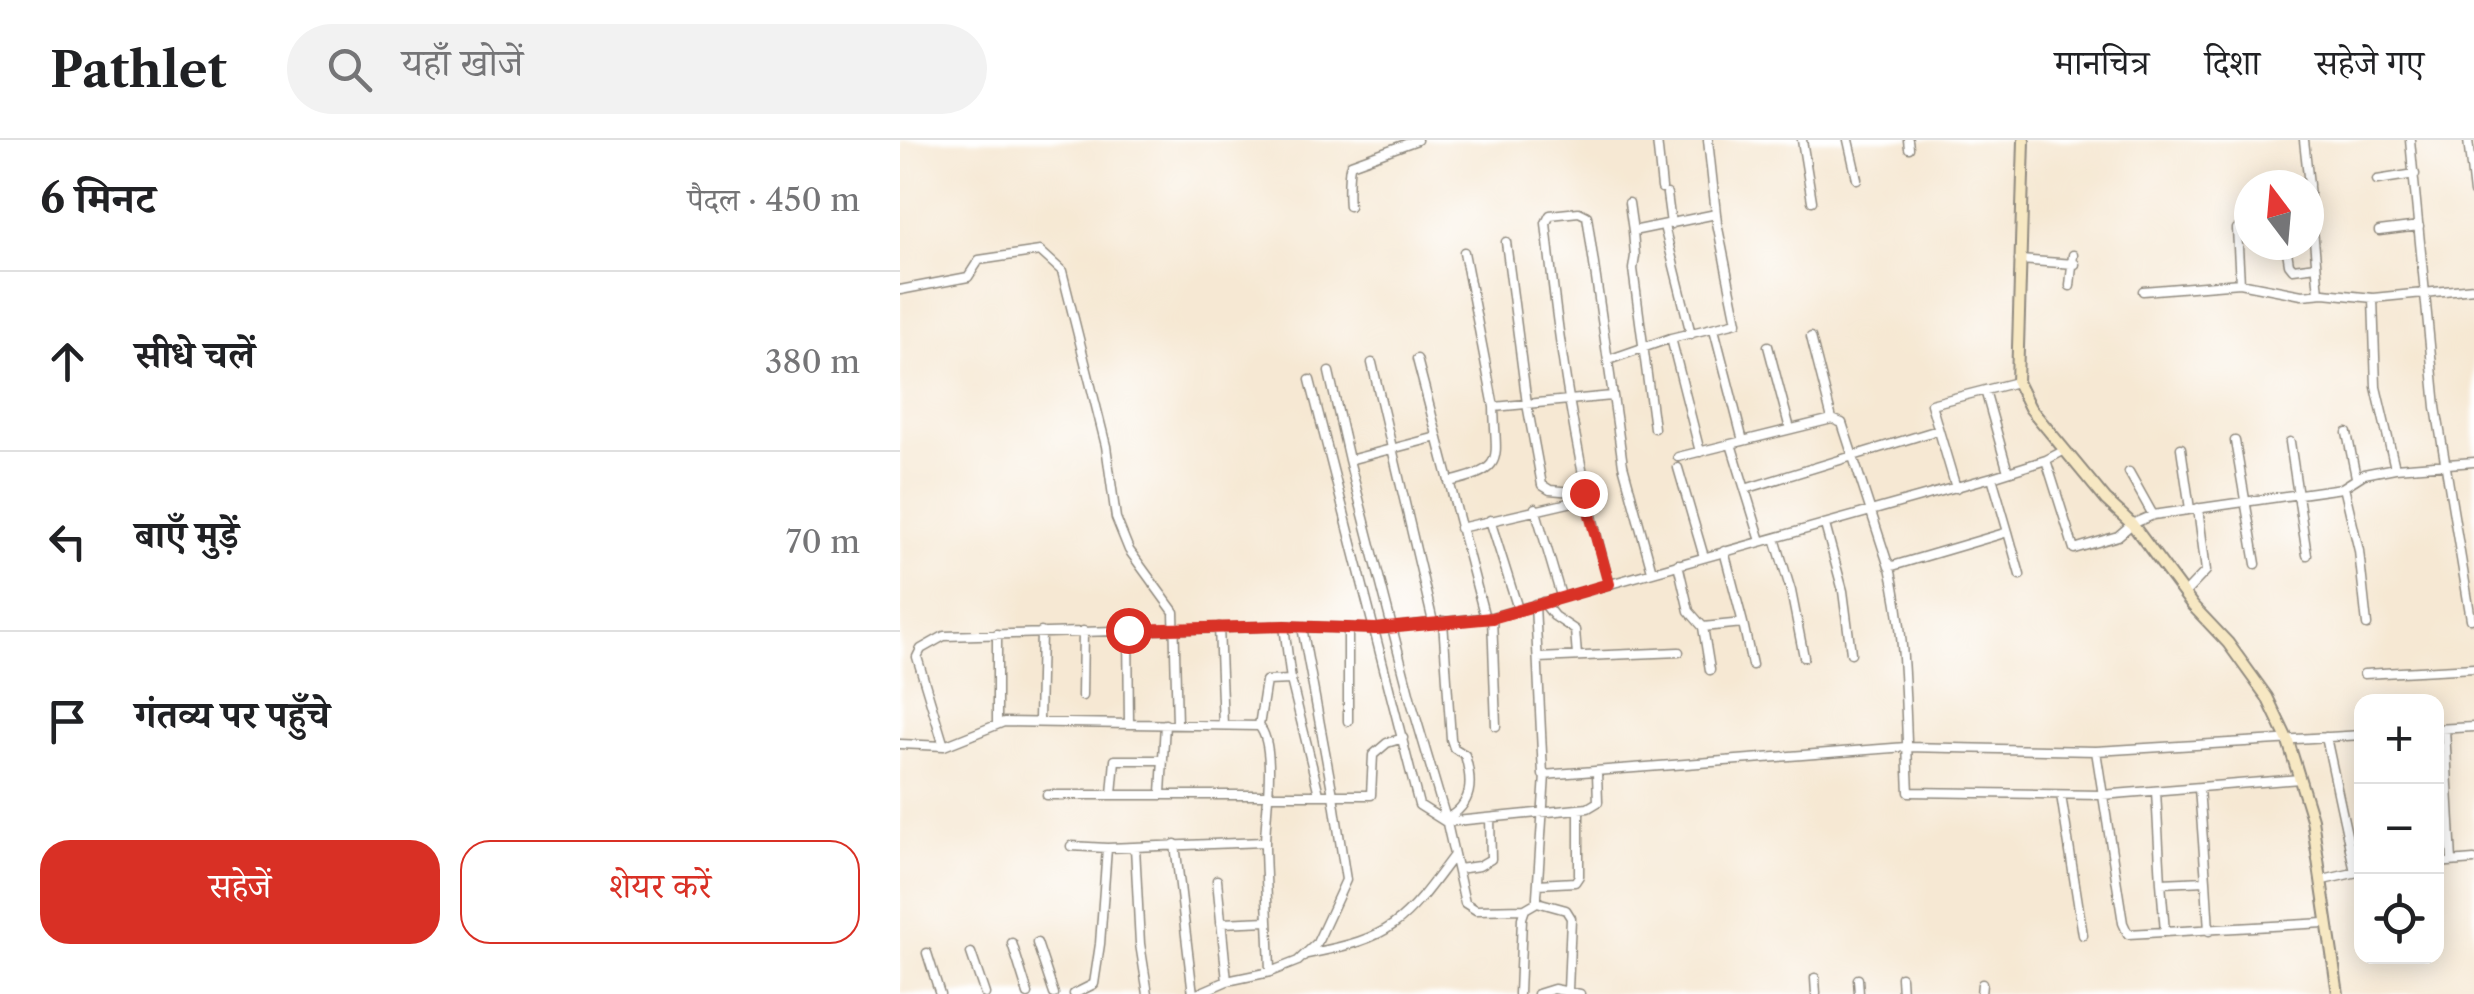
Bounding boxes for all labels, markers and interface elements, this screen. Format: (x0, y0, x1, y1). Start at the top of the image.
search box (287, 24, 987, 114)
text: यहाँ खोजें (402, 39, 523, 86)
text: Pathlet (50, 40, 227, 99)
text: मानचित्र (2055, 41, 2150, 84)
text: दिशा (2205, 41, 2260, 84)
text: सहेजे गए (2315, 41, 2424, 84)
icon: search (322, 42, 377, 97)
north arrow (2234, 170, 2324, 260)
text: 6 मिनट (40, 172, 155, 224)
text: पैदल · 450 m (687, 180, 860, 219)
text: सीधे चलें (135, 331, 255, 378)
icon: ahead (40, 334, 95, 389)
text: 380 m (765, 342, 860, 381)
route end (1562, 471, 1608, 517)
text: बाएँ मुड़ें (135, 511, 239, 558)
icon: left (40, 514, 95, 569)
text: 70 m (786, 522, 860, 561)
route start (1106, 608, 1152, 654)
text: गंतव्य पर पहुँचे (135, 691, 330, 738)
icon: arrive (40, 694, 95, 749)
map controls (2354, 694, 2444, 964)
button: + (2354, 694, 2444, 784)
button: − (2354, 784, 2444, 874)
button: सहेजें (40, 840, 440, 944)
button: शेयर करें (460, 840, 860, 944)
button: locate (2354, 874, 2444, 964)

